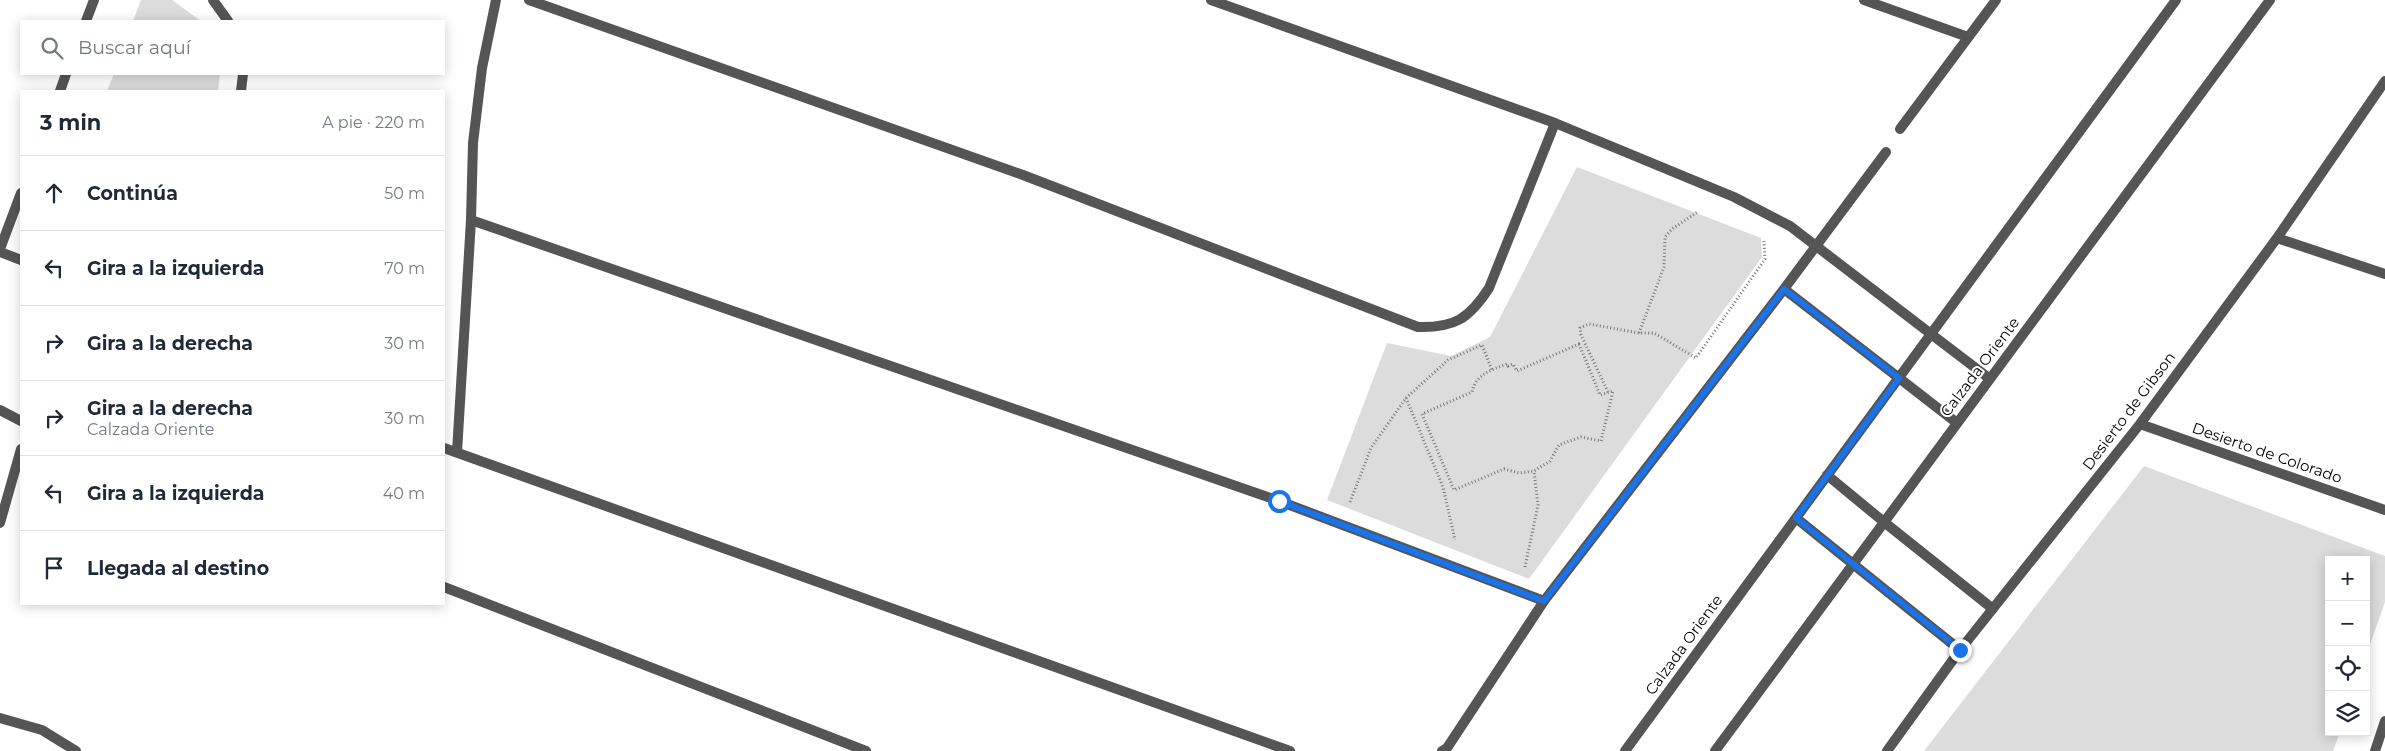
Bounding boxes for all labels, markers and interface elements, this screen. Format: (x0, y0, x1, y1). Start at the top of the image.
search box (20, 20, 445, 75)
icon: search (38, 34, 66, 62)
text: Buscar aquí (78, 36, 191, 59)
text: 3 min (40, 110, 101, 135)
text: A pie · 220 m (322, 113, 425, 132)
icon: ahead (40, 179, 68, 207)
text: Continúa (87, 182, 178, 205)
text: 50 m (384, 184, 425, 203)
icon: left (40, 254, 68, 282)
text: Gira a la izquierda (87, 257, 265, 280)
text: 70 m (384, 259, 425, 278)
street label: Calzada Oriente (1936, 313, 2023, 420)
icon: right (40, 329, 68, 357)
text: Gira a la derecha (87, 332, 253, 355)
text: 30 m (384, 334, 425, 353)
street label: Desierto de Gibson (2078, 348, 2179, 474)
text: Gira a la derecha (87, 397, 253, 420)
icon: right (40, 404, 68, 432)
text: 30 m (384, 409, 425, 428)
street label: Desierto de Colorado (2190, 418, 2345, 487)
text: Calzada Oriente (87, 420, 214, 439)
icon: left (40, 479, 68, 507)
text: Gira a la izquierda (87, 482, 265, 505)
text: 40 m (383, 484, 425, 503)
route start (1268, 490, 1291, 513)
icon: arrive (40, 554, 68, 582)
map controls (2325, 556, 2370, 736)
button: + (2325, 556, 2370, 601)
text: Llegada al destino (87, 557, 269, 580)
street label: Calzada Oriente (1641, 591, 1726, 699)
button: − (2325, 601, 2370, 646)
route end (1949, 639, 1972, 662)
button: locate (2325, 646, 2370, 691)
button: layers (2325, 691, 2370, 736)

